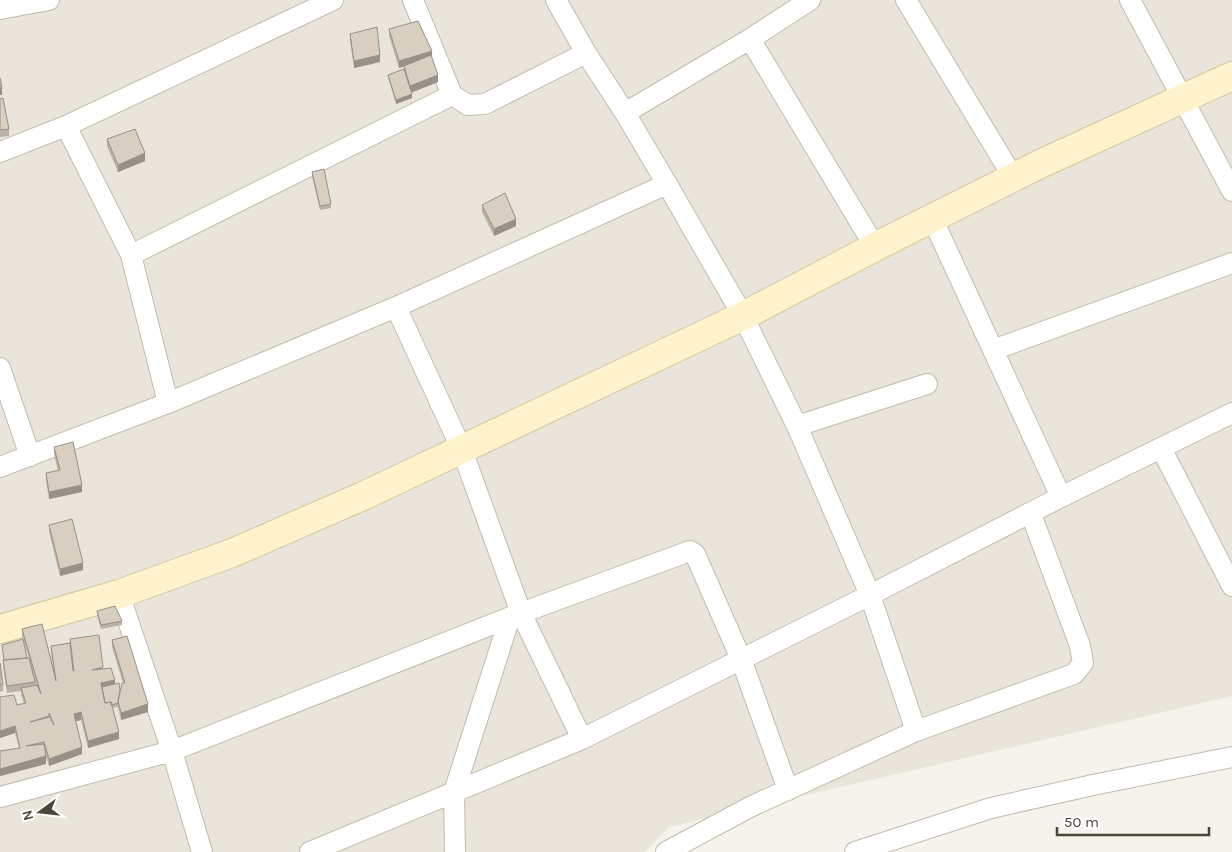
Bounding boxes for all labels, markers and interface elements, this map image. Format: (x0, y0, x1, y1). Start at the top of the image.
north arrow (15, 787, 65, 837)
scale bar (1057, 804, 1210, 836)
text: N (18, 808, 37, 822)
text: 50 m (1064, 813, 1099, 831)

